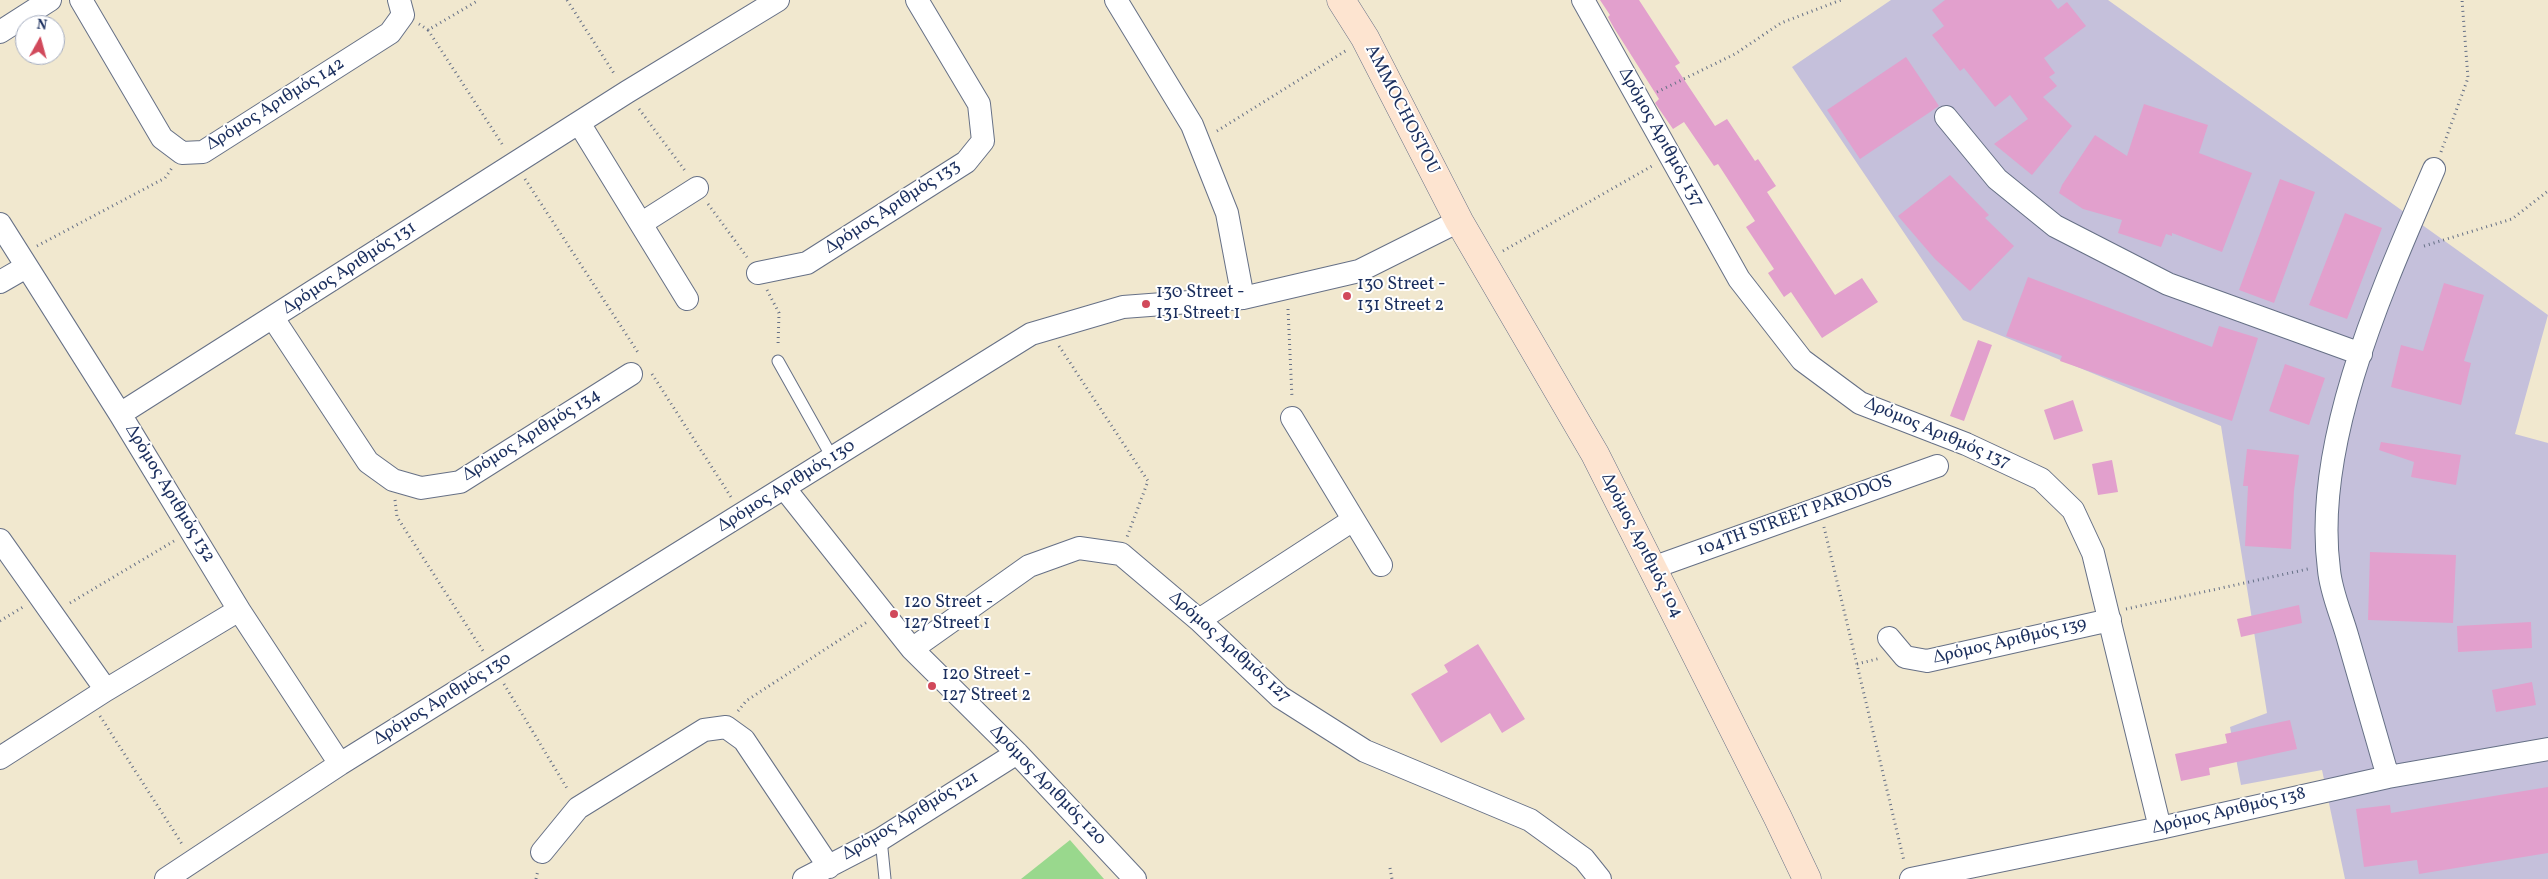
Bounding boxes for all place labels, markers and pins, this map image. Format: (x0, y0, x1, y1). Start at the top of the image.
place label: 130 Street - 131 Street 2 (1357, 275, 1446, 318)
place label: 130 Street - 131 Street 1 (1156, 283, 1245, 326)
marker: 130 Street - 131 Street 2 (1341, 290, 1353, 302)
marker: 130 Street - 131 Street 1 (1140, 298, 1152, 310)
place label: 120 Street - 127 Street 1 (904, 593, 993, 636)
marker: 120 Street - 127 Street 1 (888, 608, 900, 620)
place label: 120 Street - 127 Street 2 (942, 665, 1031, 708)
marker: 120 Street - 127 Street 2 (926, 680, 938, 692)

